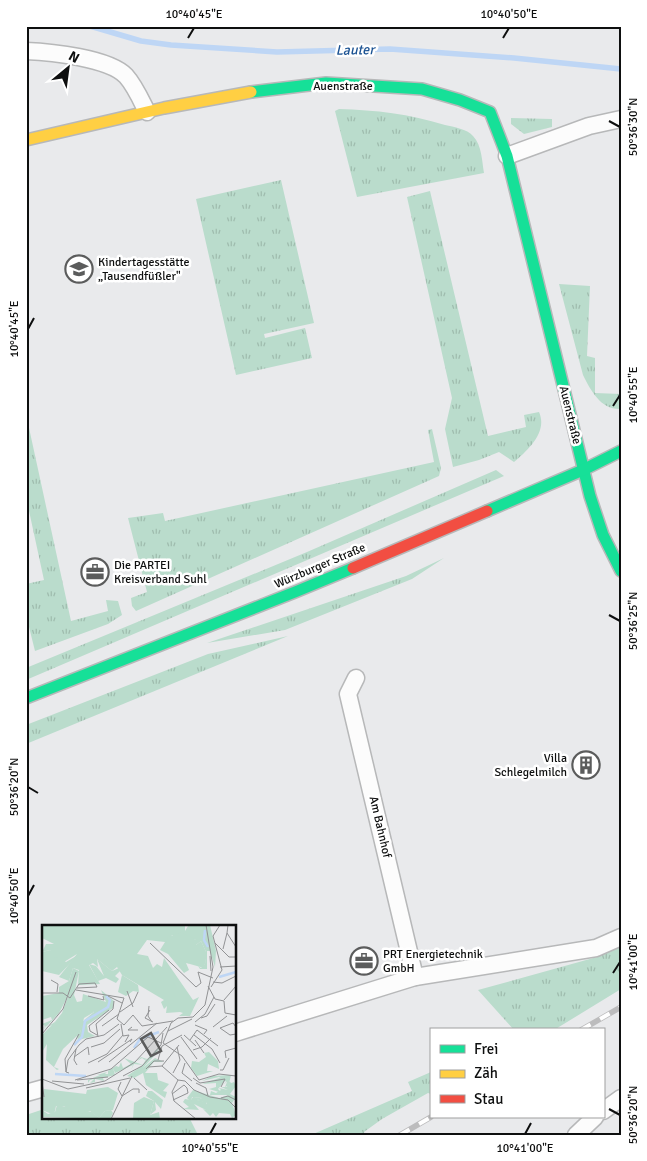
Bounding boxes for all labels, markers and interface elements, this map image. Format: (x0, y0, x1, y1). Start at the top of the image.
text: 10°40'45"E (165, 7, 223, 22)
text: 10°40'50"E (480, 7, 538, 22)
water label: Lauter (335, 41, 376, 59)
north arrow (42, 42, 92, 92)
text: N (66, 47, 82, 67)
street label: Auenstraße (313, 79, 373, 94)
text: 50°36'30"N (626, 98, 641, 156)
school or university icon: Kindertagesstätte „Tausendfüßler" (64, 254, 94, 284)
place label: Kindertagesstätte „Tausendfüßler" (98, 255, 190, 284)
text: 10°40'45"E (7, 300, 22, 358)
text: 10°40'55"E (626, 366, 641, 424)
street label: Auenstraße (556, 384, 584, 446)
street label: Würzburger Straße (272, 540, 368, 592)
office icon: Die PARTEI Kreisverband Suhl (80, 557, 110, 587)
place label: Die PARTEI Kreisverband Suhl (114, 558, 207, 587)
text: 50°36'25"N (626, 592, 641, 650)
building icon: Villa Schlegelmilch (571, 750, 601, 780)
place label: Villa Schlegelmilch (494, 751, 567, 780)
text: 50°36'20"N (7, 758, 22, 816)
street label: Am Bahnhof (366, 795, 395, 860)
text: 10°40'50"E (7, 867, 22, 925)
inset map (42, 925, 236, 1118)
text: 10°41'00"E (626, 933, 641, 991)
office icon: PRT Energietechnik GmbH (349, 946, 379, 976)
place label: PRT Energietechnik GmbH (383, 947, 483, 976)
legend (430, 1028, 604, 1118)
text: Frei (474, 1040, 498, 1058)
text: Zäh (474, 1064, 498, 1082)
text: 50°36'20"N (626, 1086, 641, 1144)
text: Stau (474, 1090, 503, 1108)
text: 10°40'55"E (181, 1141, 239, 1156)
text: 10°41'00"E (496, 1141, 554, 1156)

